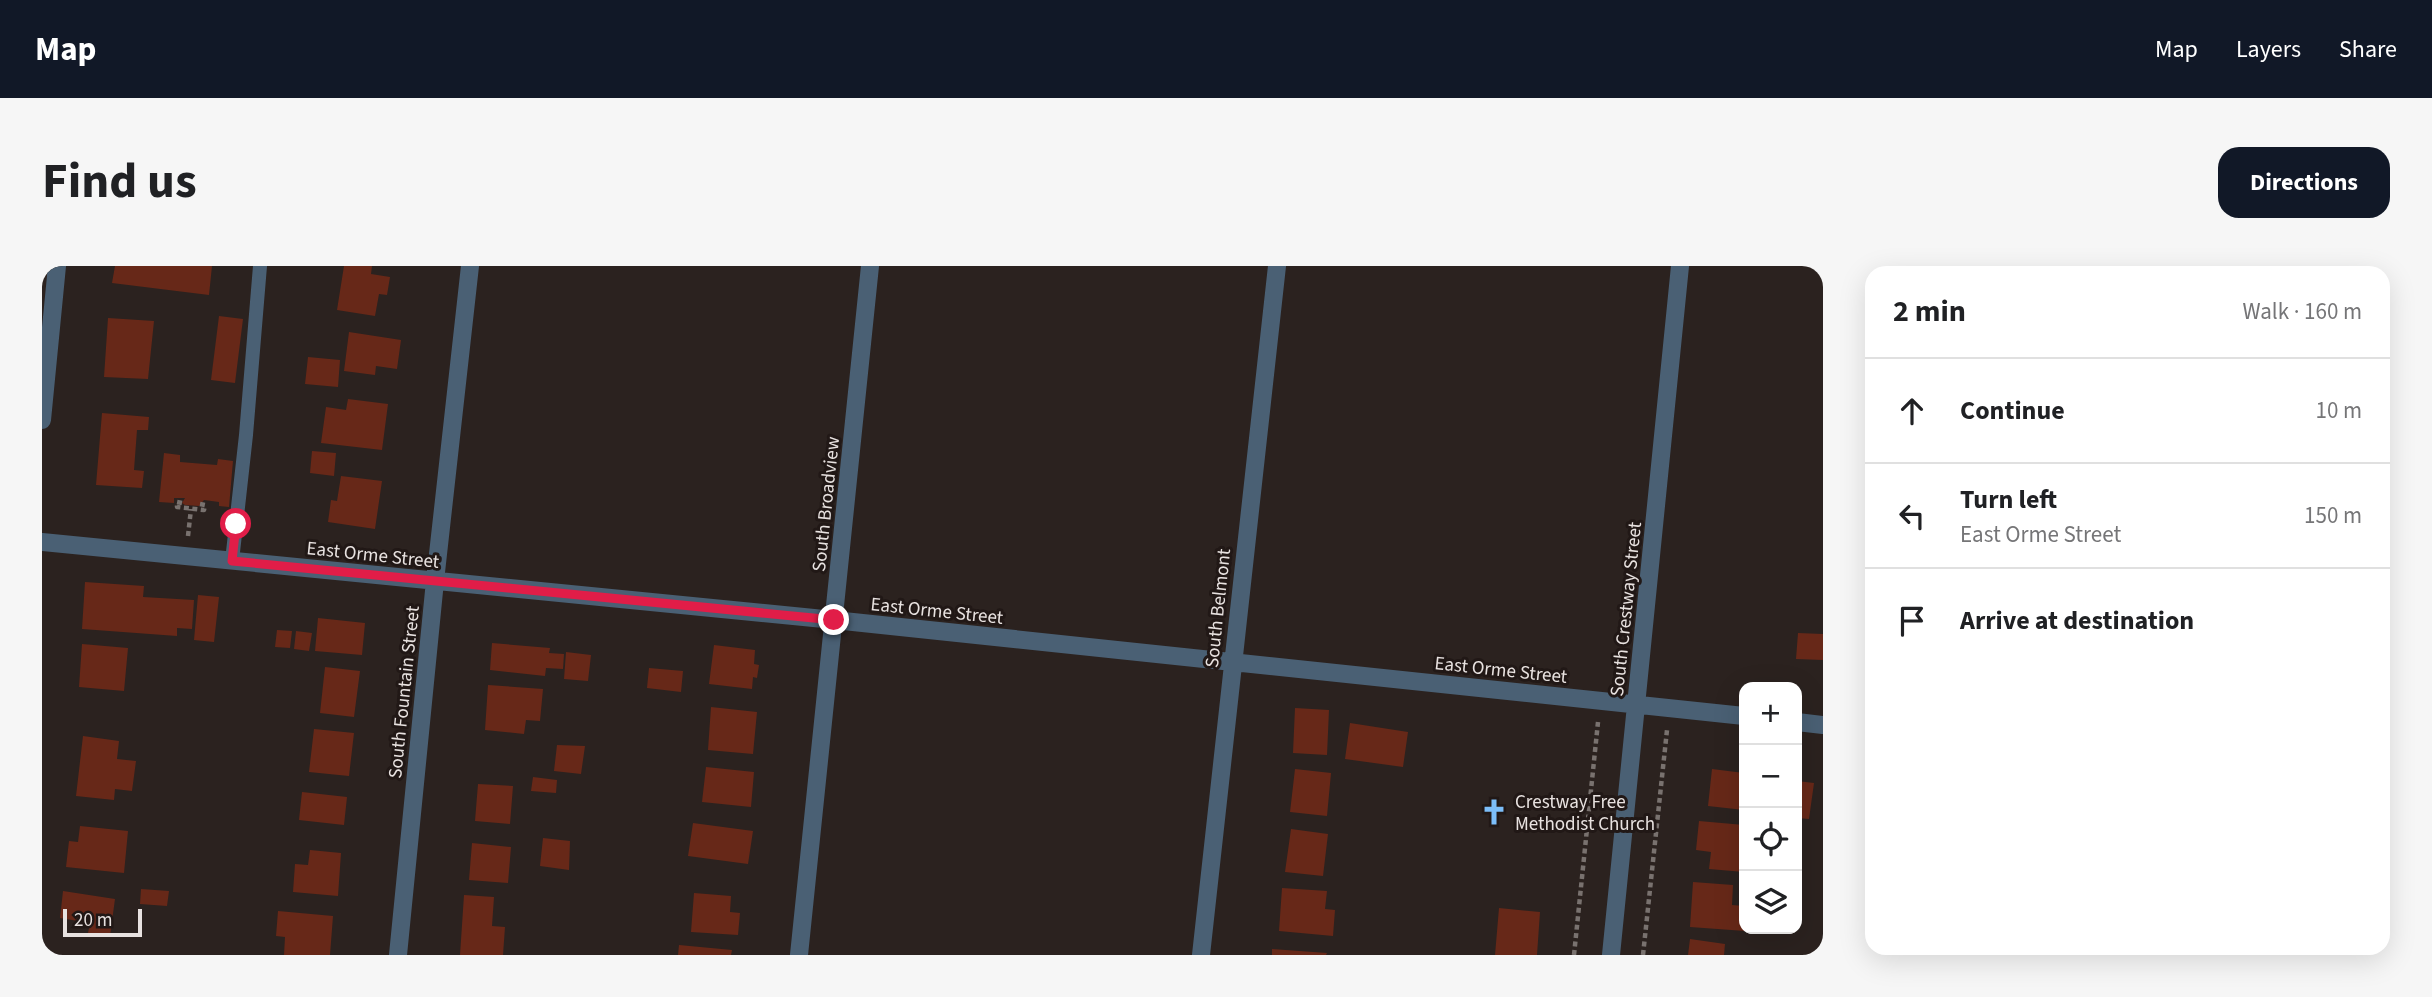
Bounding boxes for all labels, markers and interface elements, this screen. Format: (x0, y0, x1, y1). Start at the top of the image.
text: Map (35, 26, 96, 73)
text: Map (2155, 32, 2198, 67)
text: Layers (2236, 32, 2301, 67)
text: Share (2339, 32, 2397, 67)
text: Find us (42, 147, 197, 217)
button: Directions (2218, 147, 2390, 218)
text: 2 min (1893, 290, 1966, 333)
text: Walk · 160 m (2243, 295, 2362, 328)
icon: ahead (1893, 392, 1931, 430)
text: Continue (1960, 392, 2065, 429)
text: 10 m (2315, 394, 2362, 427)
street label: South Broadview (806, 435, 847, 573)
text: Turn left (1960, 481, 2057, 518)
icon: left (1893, 497, 1931, 535)
text: 150 m (2304, 499, 2362, 532)
route start (220, 508, 251, 539)
text: East Orme Street (1960, 518, 2121, 551)
street label: South Crestway Street (1604, 520, 1649, 698)
street label: East Orme Street (305, 535, 441, 576)
street label: South Belmont (1199, 547, 1238, 669)
street label: East Orme Street (869, 591, 1005, 632)
icon: arrive (1893, 602, 1931, 640)
text: Arrive at destination (1960, 602, 2194, 639)
street label: South Fountain Street (382, 604, 427, 780)
route end (818, 604, 849, 635)
street label: East Orme Street (1433, 650, 1569, 691)
map controls (1739, 682, 1802, 934)
button: + (1739, 682, 1802, 745)
button: − (1739, 745, 1802, 808)
place label: Crestway Free Methodist Church (1515, 789, 1655, 838)
church icon: Crestway Free Methodist Church (1479, 797, 1509, 827)
button: locate (1739, 808, 1802, 871)
button: layers (1739, 871, 1802, 934)
scale bar (63, 906, 142, 938)
text: 20 m (74, 907, 112, 934)

